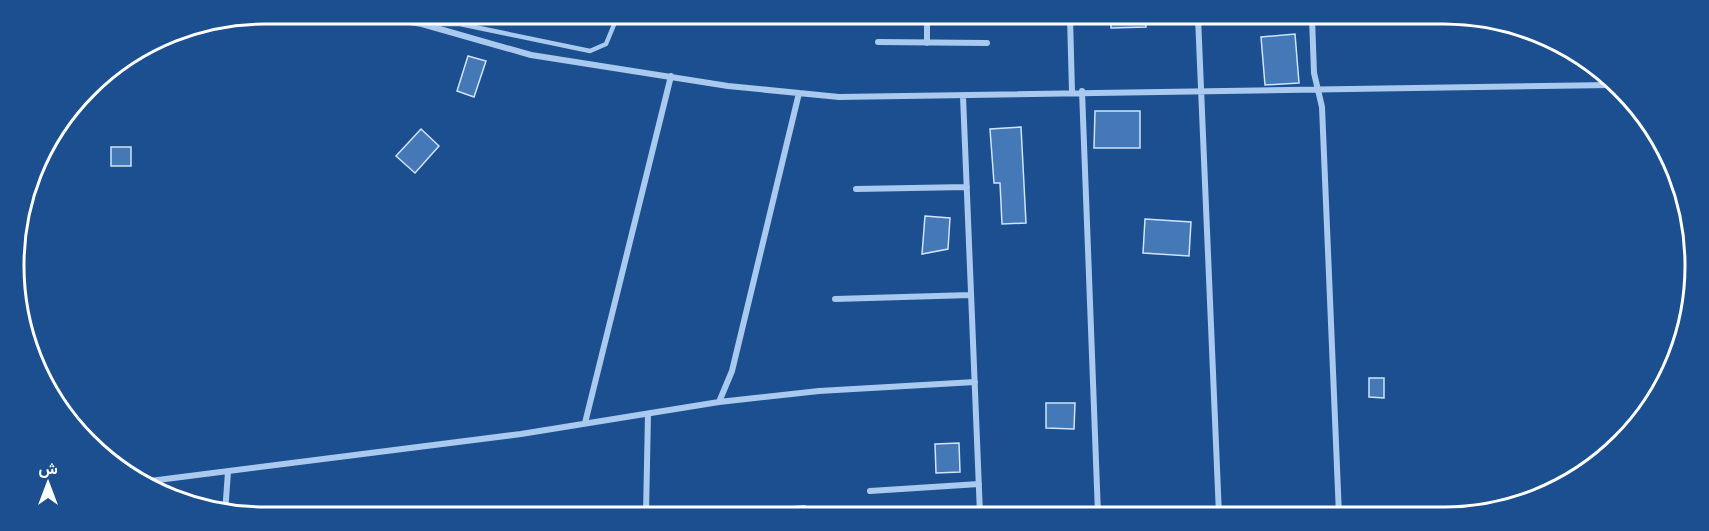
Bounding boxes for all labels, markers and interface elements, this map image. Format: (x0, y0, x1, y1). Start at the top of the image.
north arrow (18, 453, 78, 513)
text: ش (38, 458, 58, 478)

